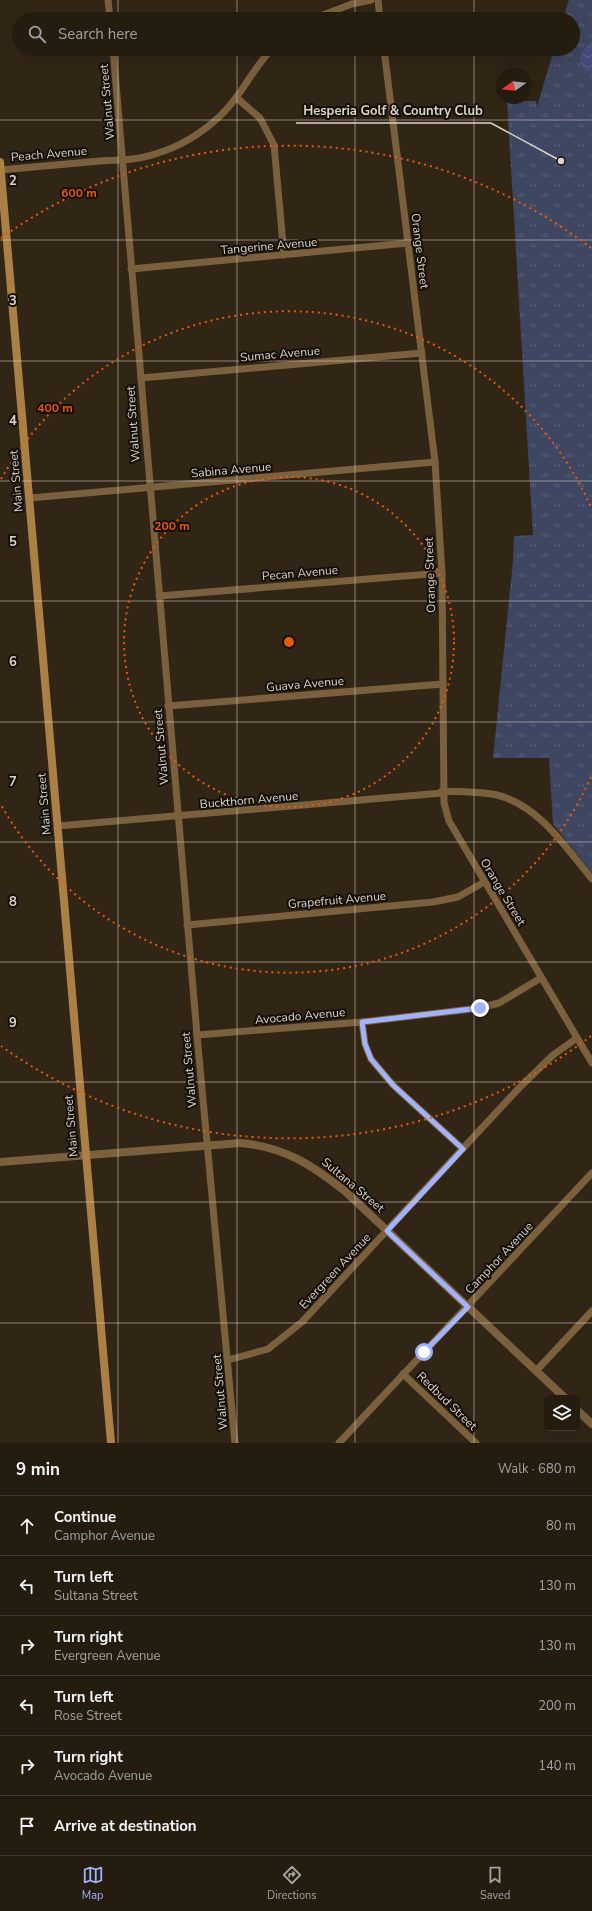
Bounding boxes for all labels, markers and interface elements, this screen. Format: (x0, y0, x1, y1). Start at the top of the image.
search box (12, 12, 580, 56)
icon: search (26, 23, 48, 45)
text: Search here (58, 24, 138, 44)
street label: Walnut Street (96, 63, 118, 141)
north arrow (496, 68, 532, 104)
callout: Hesperia Golf & Country Club (296, 98, 491, 123)
text: Hesperia Golf & Country Club (303, 102, 483, 120)
street label: Peach Avenue (10, 143, 88, 165)
text: 2 (9, 172, 17, 190)
text: 600 m (61, 185, 97, 201)
street label: Orange Street (407, 212, 433, 290)
street label: Tangerine Avenue (220, 234, 318, 258)
text: 3 (9, 292, 17, 310)
street label: Sumac Avenue (239, 343, 321, 365)
street label: Walnut Street (122, 385, 144, 462)
text: 400 m (37, 400, 73, 416)
text: 4 (9, 412, 17, 430)
street label: Main Street (5, 449, 27, 513)
street label: Sabina Avenue (190, 459, 272, 481)
text: 200 m (154, 518, 190, 534)
text: 5 (9, 533, 17, 551)
street label: Orange Street (421, 536, 439, 613)
street label: Pecan Avenue (261, 562, 339, 584)
centre of rings (282, 635, 296, 649)
text: 6 (9, 653, 17, 671)
street label: Guava Avenue (265, 673, 345, 695)
street label: Walnut Street (150, 708, 172, 786)
street label: Main Street (33, 772, 55, 836)
text: 7 (9, 773, 17, 791)
street label: Buckthorn Avenue (199, 788, 299, 812)
street label: Orange Street (477, 855, 530, 929)
street label: Grapefruit Avenue (287, 888, 387, 912)
text: 8 (9, 893, 17, 911)
route end (471, 999, 489, 1017)
street label: Avocado Avenue (254, 1004, 346, 1028)
text: 9 (9, 1014, 17, 1032)
street label: Walnut Street (178, 1031, 200, 1109)
street label: Main Street (60, 1094, 82, 1158)
street label: Sultana Street (318, 1154, 388, 1216)
street label: Camphor Avenue (461, 1218, 537, 1298)
street label: Evergreen Avenue (296, 1230, 374, 1312)
route start (415, 1343, 433, 1361)
street label: Walnut Street (209, 1353, 231, 1431)
street label: Redbud Street (413, 1368, 481, 1434)
map controls (544, 1395, 580, 1431)
button: layers (544, 1395, 580, 1431)
text: 9 min (16, 1458, 60, 1481)
text: Walk · 680 m (498, 1460, 576, 1478)
text: Continue (54, 1507, 116, 1527)
icon: ahead (16, 1515, 38, 1537)
text: 80 m (546, 1517, 576, 1535)
text: Camphor Avenue (54, 1527, 155, 1545)
text: Turn left (54, 1567, 113, 1587)
icon: left (16, 1575, 38, 1597)
text: 130 m (538, 1577, 576, 1595)
text: Sultana Street (54, 1587, 138, 1605)
text: Turn right (54, 1627, 123, 1647)
icon: right (16, 1635, 38, 1657)
text: 130 m (538, 1637, 576, 1655)
text: Evergreen Avenue (54, 1647, 161, 1665)
text: Turn left (54, 1687, 113, 1707)
icon: left (16, 1695, 38, 1717)
text: 200 m (538, 1697, 576, 1715)
text: Rose Street (54, 1707, 122, 1725)
text: Turn right (54, 1747, 123, 1767)
icon: right (16, 1755, 38, 1777)
text: 140 m (538, 1757, 576, 1775)
text: Avocado Avenue (54, 1767, 152, 1785)
icon: arrive (16, 1815, 38, 1837)
text: Arrive at destination (54, 1816, 197, 1836)
tab: Map (82, 1864, 104, 1903)
tab: Directions (267, 1864, 317, 1903)
tab: Saved (480, 1864, 510, 1903)

